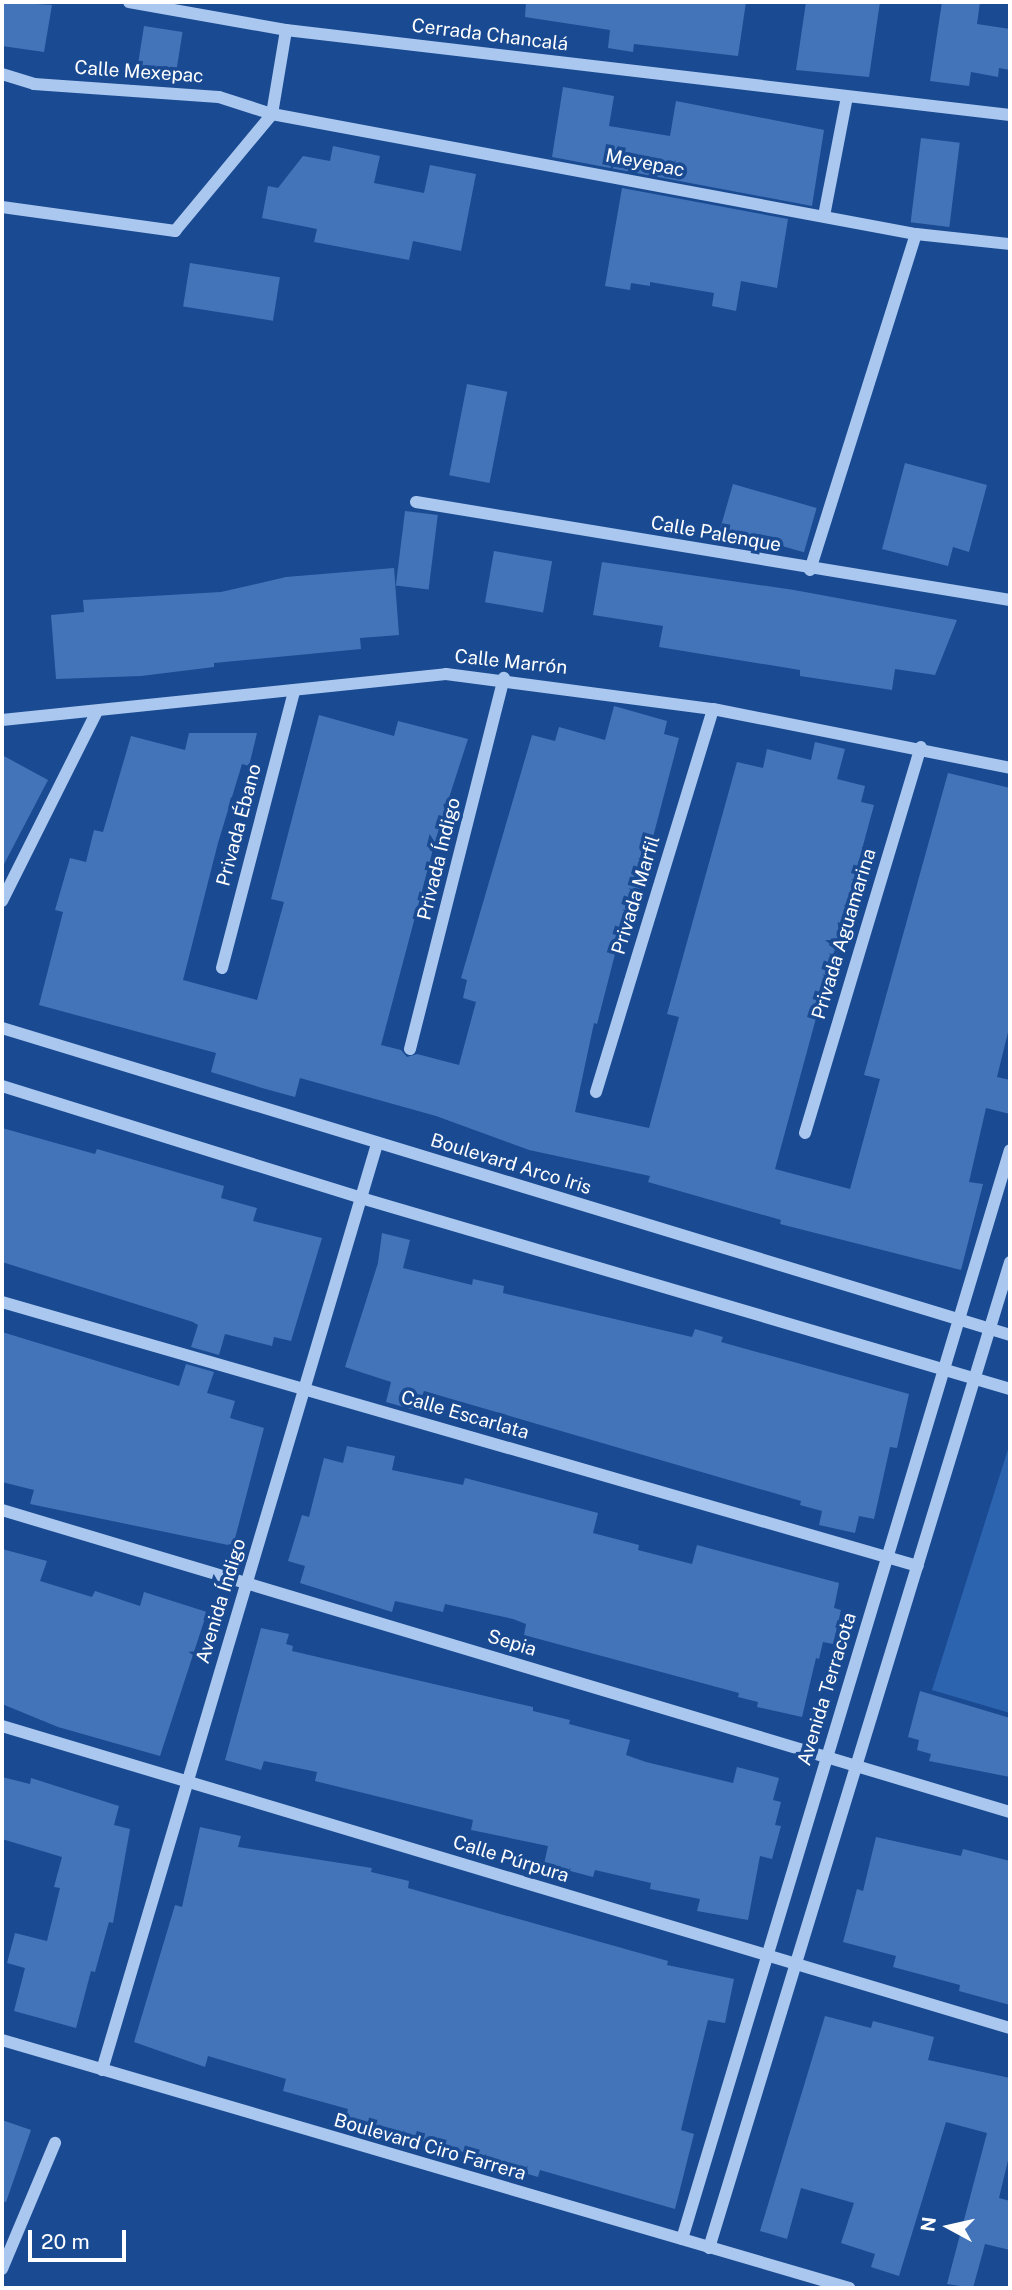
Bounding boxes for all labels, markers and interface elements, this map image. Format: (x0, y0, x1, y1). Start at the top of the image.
street label: Cerrada Chancalá (410, 14, 570, 56)
street label: Calle Mexepac (74, 56, 204, 88)
street label: Meyepac (604, 144, 686, 182)
street label: Calle Palenque (649, 511, 783, 557)
street label: Calle Marrón (453, 645, 569, 679)
street label: Privada Ébano (212, 761, 266, 889)
street label: Privada Índigo (413, 795, 465, 923)
street label: Privada Marfil (607, 833, 665, 957)
street label: Privada Aguamarina (807, 846, 881, 1022)
street label: Boulevard Arco Iris (428, 1129, 594, 1199)
street label: Calle Escarlata (398, 1386, 532, 1444)
street label: Avenida Índigo (191, 1536, 251, 1666)
street label: Avenida Terracota (793, 1610, 861, 1768)
street label: Sepia (485, 1625, 539, 1661)
street label: Calle Púrpura (450, 1831, 572, 1887)
street label: Boulevard Ciro Farrera (331, 2109, 529, 2185)
north arrow (914, 2192, 984, 2262)
text: N (916, 2215, 940, 2233)
scale bar (32, 2216, 130, 2260)
text: 20 m (41, 2229, 90, 2254)

